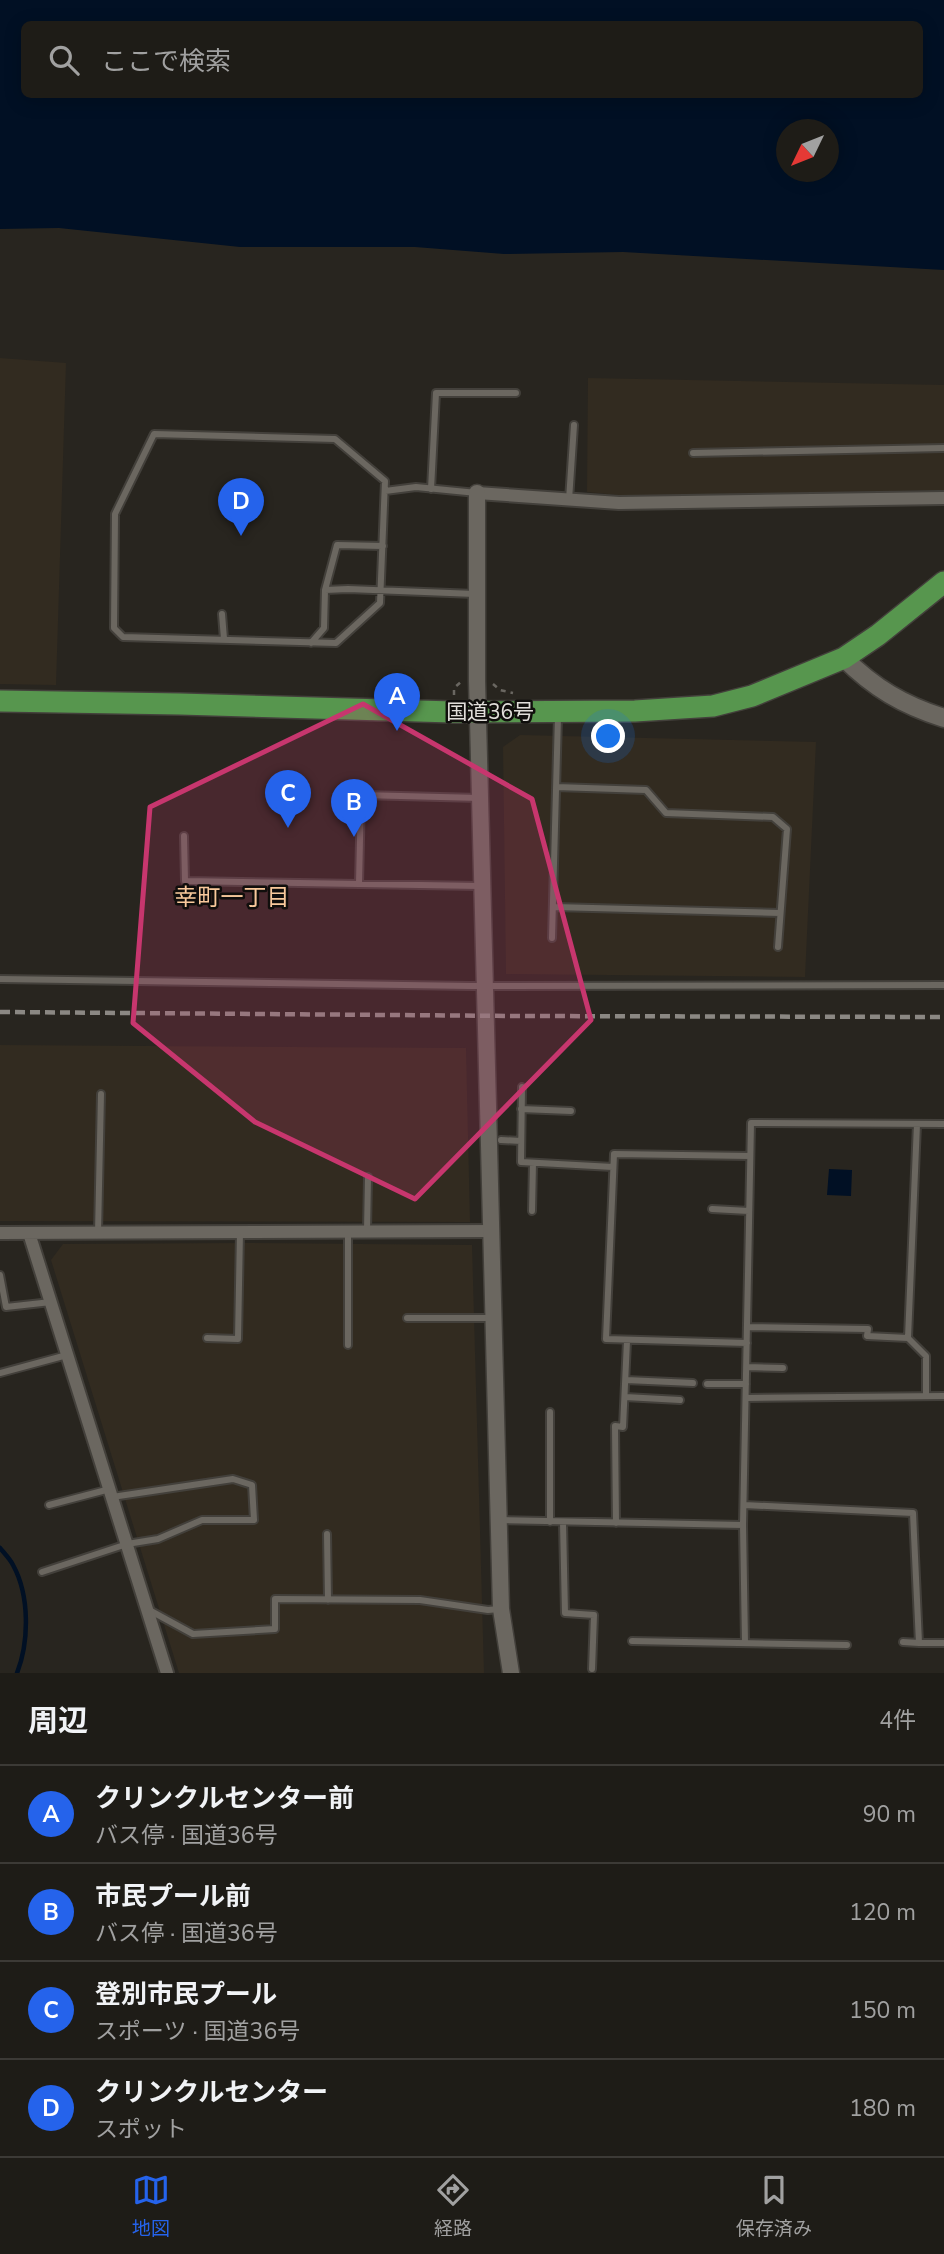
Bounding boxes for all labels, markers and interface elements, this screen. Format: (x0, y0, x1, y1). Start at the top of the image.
search box (21, 21, 923, 98)
icon: search (45, 41, 83, 79)
text: ここで検索 (101, 44, 231, 79)
north arrow (776, 119, 839, 182)
pin: D (218, 478, 264, 536)
pin: A (374, 673, 420, 731)
street label: 国道36号 (446, 698, 534, 726)
your location (591, 719, 625, 753)
pin: C (265, 770, 311, 828)
pin: B (331, 779, 377, 837)
district label: 幸町一丁目 (175, 882, 290, 913)
text: 周辺 (28, 1701, 88, 1742)
text: 4件 (879, 1705, 916, 1736)
text: クリンクルセンター前 (95, 1781, 354, 1816)
text: A (42, 1799, 60, 1830)
text: 90 m (863, 1799, 916, 1830)
text: バス停 · 国道36号 (95, 1820, 278, 1851)
text: 市民プール前 (95, 1879, 251, 1914)
text: B (43, 1897, 59, 1928)
text: 120 m (849, 1897, 916, 1928)
text: バス停 · 国道36号 (95, 1918, 278, 1949)
text: 登別市民プール (95, 1977, 277, 2012)
text: C (43, 1995, 59, 2026)
text: 150 m (849, 1995, 916, 2026)
text: スポーツ · 国道36号 (95, 2016, 300, 2047)
text: クリンクルセンター (95, 2075, 328, 2110)
text: D (42, 2093, 60, 2124)
text: 180 m (849, 2093, 916, 2124)
text: スポット (95, 2114, 187, 2145)
tab: 地図 (132, 2171, 170, 2242)
tab: 経路 (434, 2171, 472, 2242)
tab: 保存済み (736, 2171, 812, 2242)

